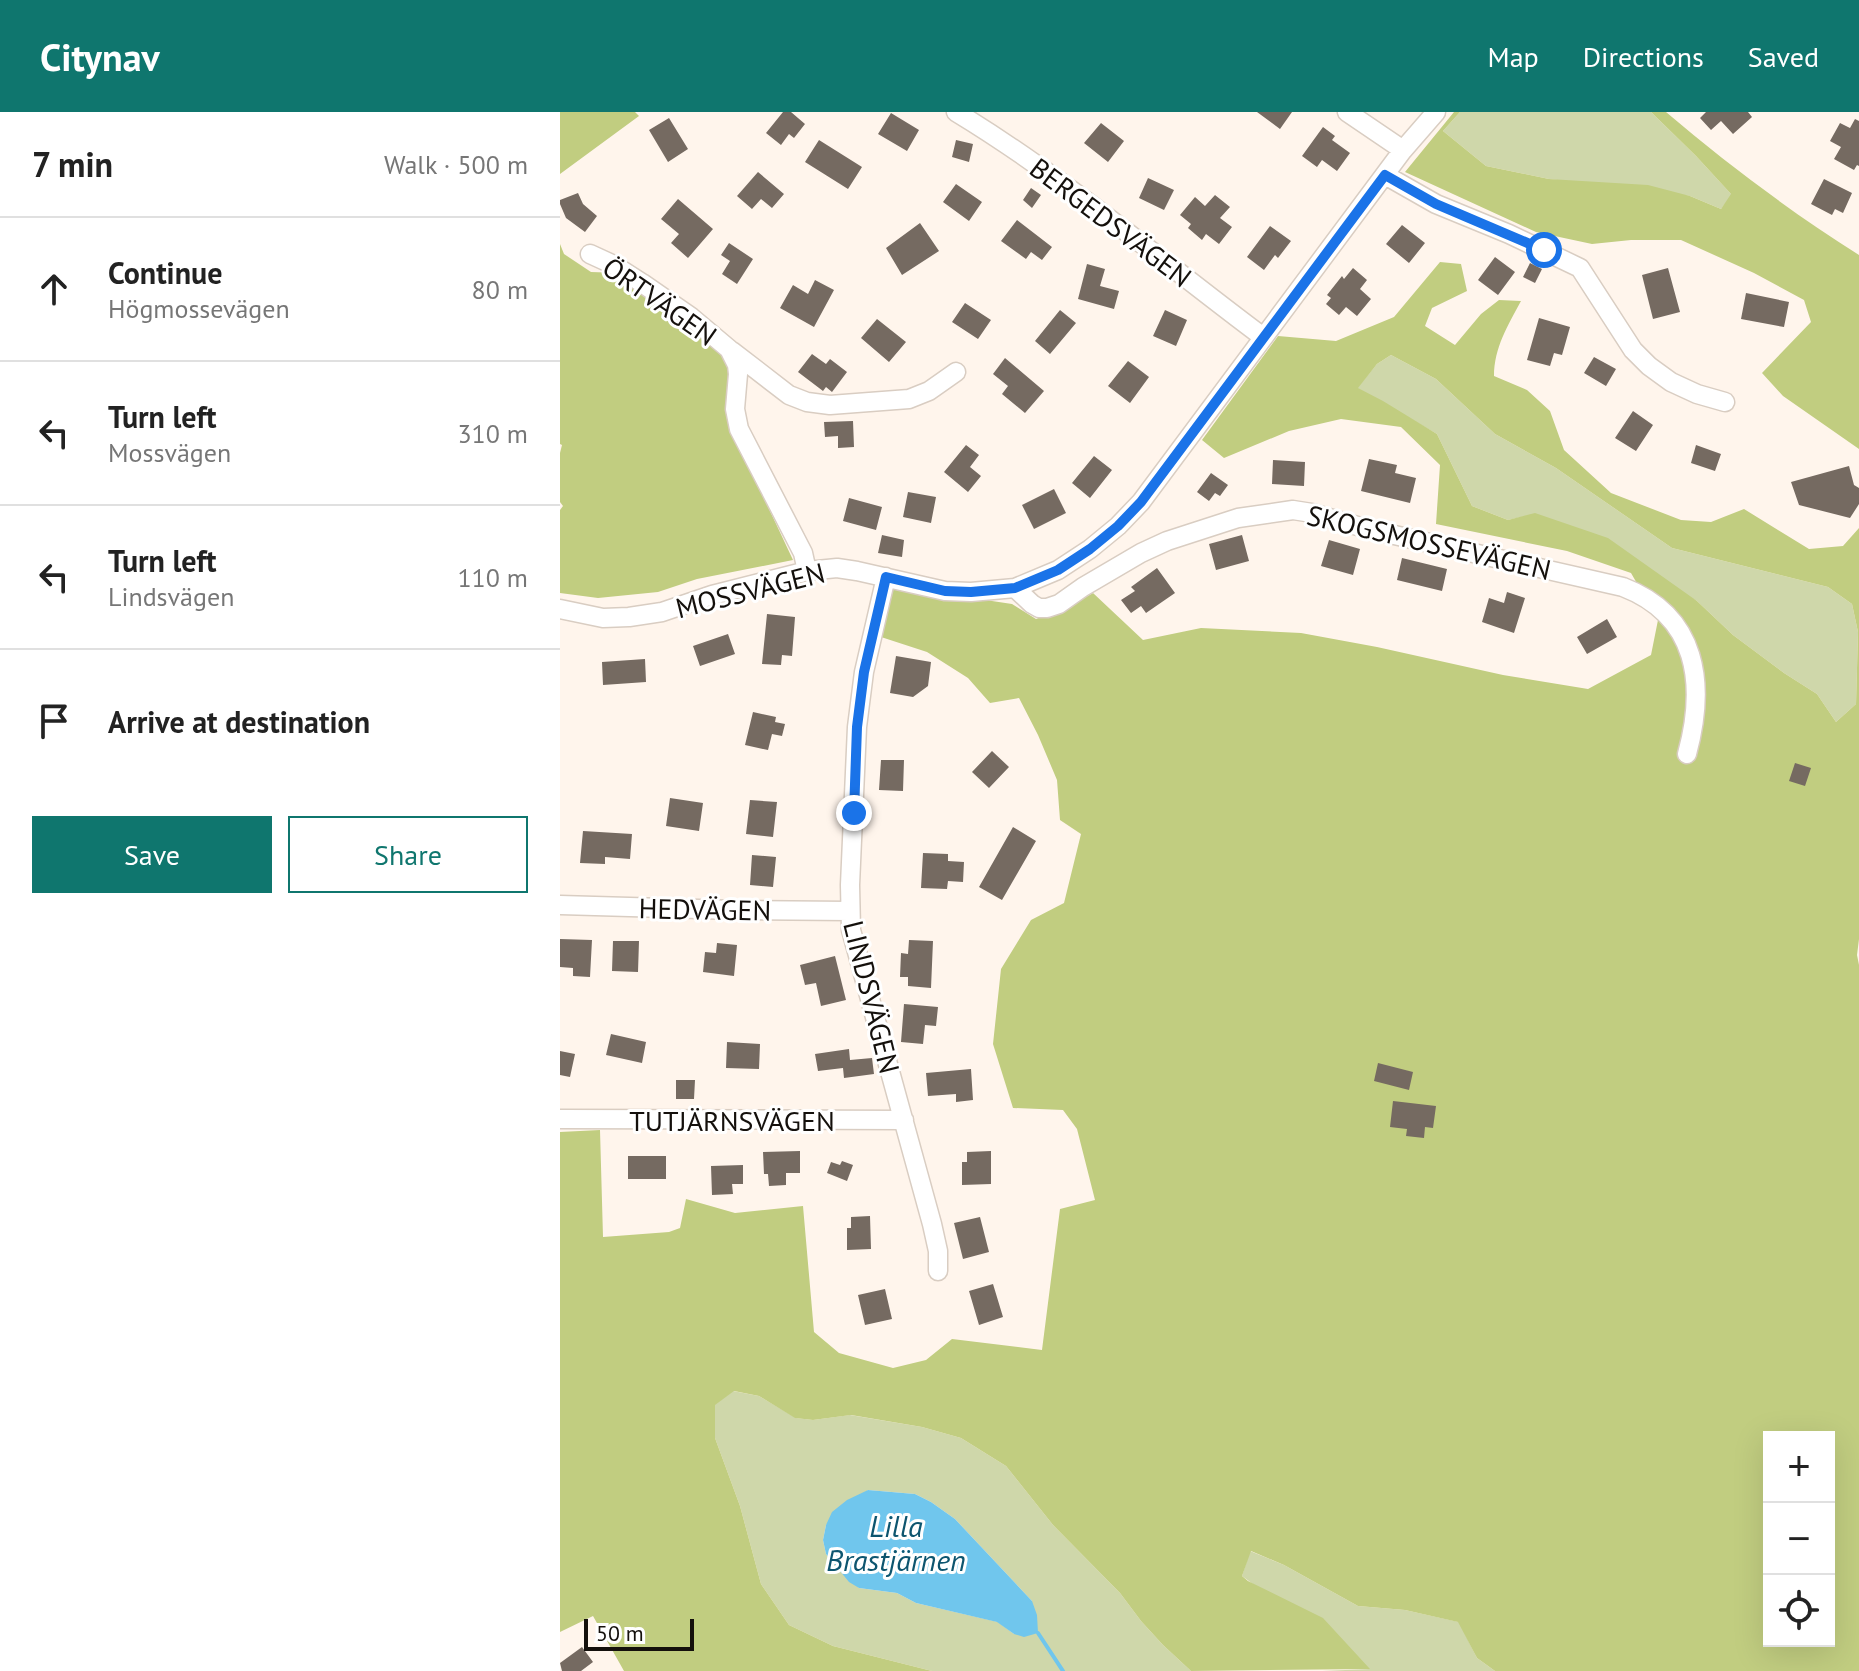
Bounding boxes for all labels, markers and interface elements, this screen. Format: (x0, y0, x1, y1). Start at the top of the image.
text: Citynav (40, 32, 160, 81)
text: Map (1488, 38, 1539, 75)
text: Directions (1583, 38, 1704, 75)
text: Saved (1748, 38, 1819, 75)
text: 7 min (32, 142, 113, 186)
text: Walk · 500 m (384, 148, 528, 181)
street label: BERGEDSVÄGEN (1023, 149, 1199, 295)
route start (1526, 232, 1562, 268)
street label: ÖRTVÄGEN (596, 248, 724, 354)
text: Continue (108, 253, 222, 292)
icon: ahead (32, 267, 76, 311)
text: 80 m (472, 273, 528, 306)
text: Högmossevägen (108, 292, 290, 325)
text: Turn left (108, 397, 216, 436)
icon: left (32, 411, 76, 455)
text: 310 m (457, 417, 528, 450)
text: Mossvägen (108, 436, 231, 469)
street label: SKOGSMOSSEVÄGEN (1303, 496, 1555, 588)
text: Turn left (108, 541, 216, 580)
street label: MOSSVÄGEN (672, 554, 828, 626)
icon: left (32, 555, 76, 599)
text: 110 m (457, 561, 528, 594)
text: Lindsvägen (108, 580, 234, 613)
icon: arrive (32, 699, 76, 743)
text: Arrive at destination (108, 702, 370, 741)
route end (836, 795, 872, 831)
button: Save (32, 816, 272, 893)
button: Share (288, 816, 528, 893)
street label: HEDVÄGEN (638, 889, 772, 929)
street label: LINDSVÄGEN (835, 917, 909, 1077)
street label: TUTJÄRNSVÄGEN (629, 1102, 835, 1139)
map controls (1763, 1431, 1835, 1647)
button: + (1763, 1431, 1835, 1503)
button: − (1763, 1503, 1835, 1575)
water label: Lilla Brastjärnen (826, 1506, 966, 1579)
button: locate (1763, 1575, 1835, 1647)
scale bar (584, 1615, 694, 1651)
text: 50 m (596, 1619, 644, 1647)

